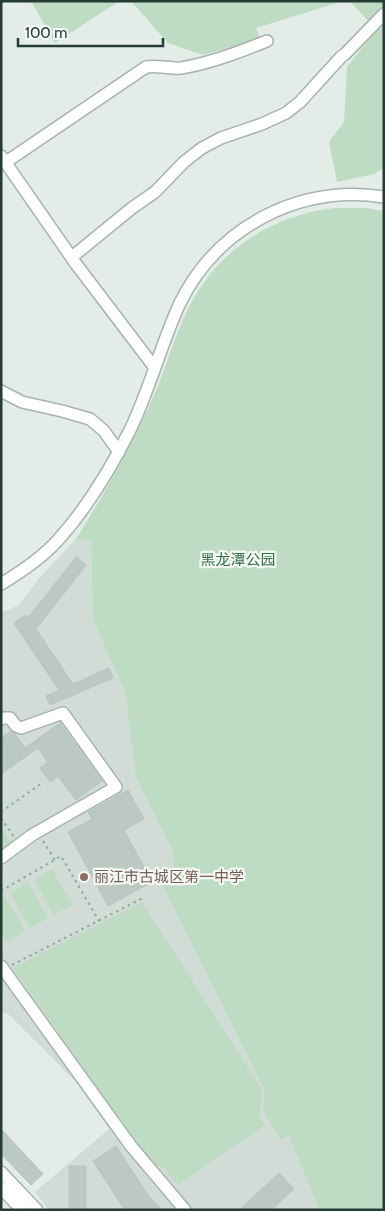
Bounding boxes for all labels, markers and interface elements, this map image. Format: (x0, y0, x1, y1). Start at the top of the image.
scale bar (18, 15, 162, 47)
text: 100 m (25, 24, 67, 42)
park label: 黑龙潭公园 (200, 551, 276, 569)
place label: 丽江市古城区第一中学 (94, 868, 244, 886)
marker: 丽江市古城区第一中学 (78, 871, 90, 883)

